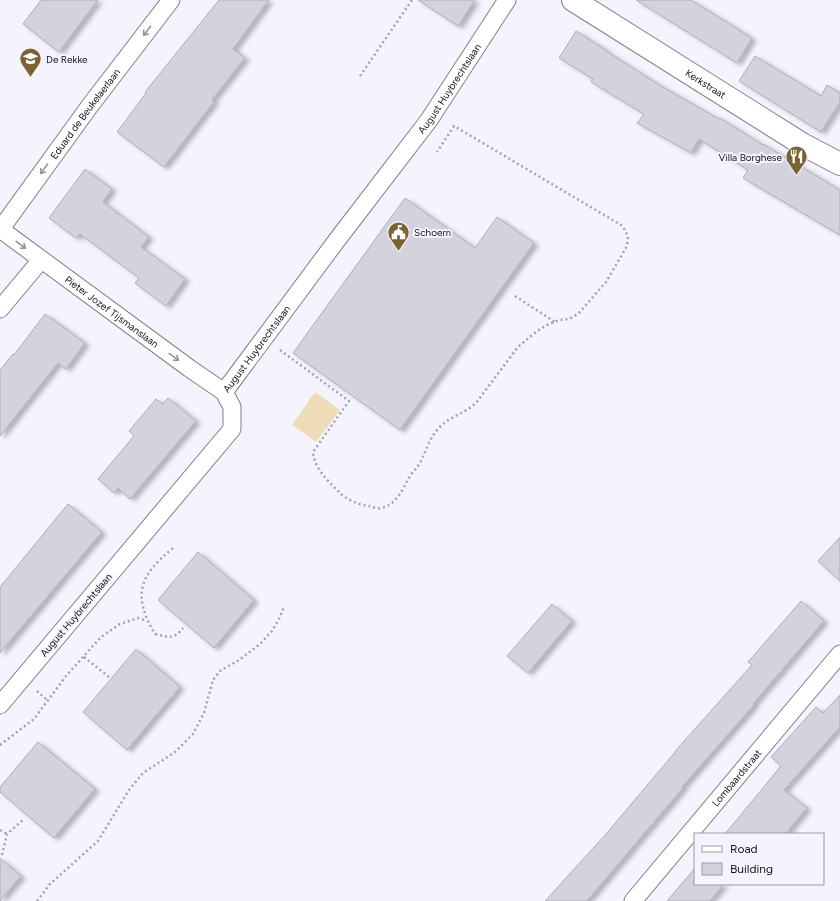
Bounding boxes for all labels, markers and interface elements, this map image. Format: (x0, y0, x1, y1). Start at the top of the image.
one-way arrow (143, 25, 152, 36)
street label: August Huybrechtslaan (415, 41, 484, 136)
school or university icon: De Rekke (17, 46, 43, 79)
place label: De Rekke (46, 53, 88, 66)
street label: Eduard de Beukelaerlaan (47, 65, 123, 162)
street label: Kerkstraat (683, 66, 729, 101)
restaurant icon: Villa Borghese (784, 144, 810, 177)
place label: Villa Borghese (718, 151, 783, 164)
one-way arrow (40, 163, 49, 174)
public building icon: Schoem (385, 219, 411, 252)
place label: Schoem (414, 226, 451, 239)
one-way arrow (15, 241, 26, 249)
street label: Pieter Jozef Tijsmanslaan (62, 273, 162, 350)
street label: August Huybrechtslaan (220, 302, 293, 395)
one-way arrow (169, 353, 180, 361)
street label: August Huybrechtslaan (37, 570, 115, 659)
street label: Lombaardstraat (709, 746, 764, 809)
legend (694, 833, 824, 885)
text: Road (730, 842, 758, 856)
text: Building (730, 862, 773, 876)

